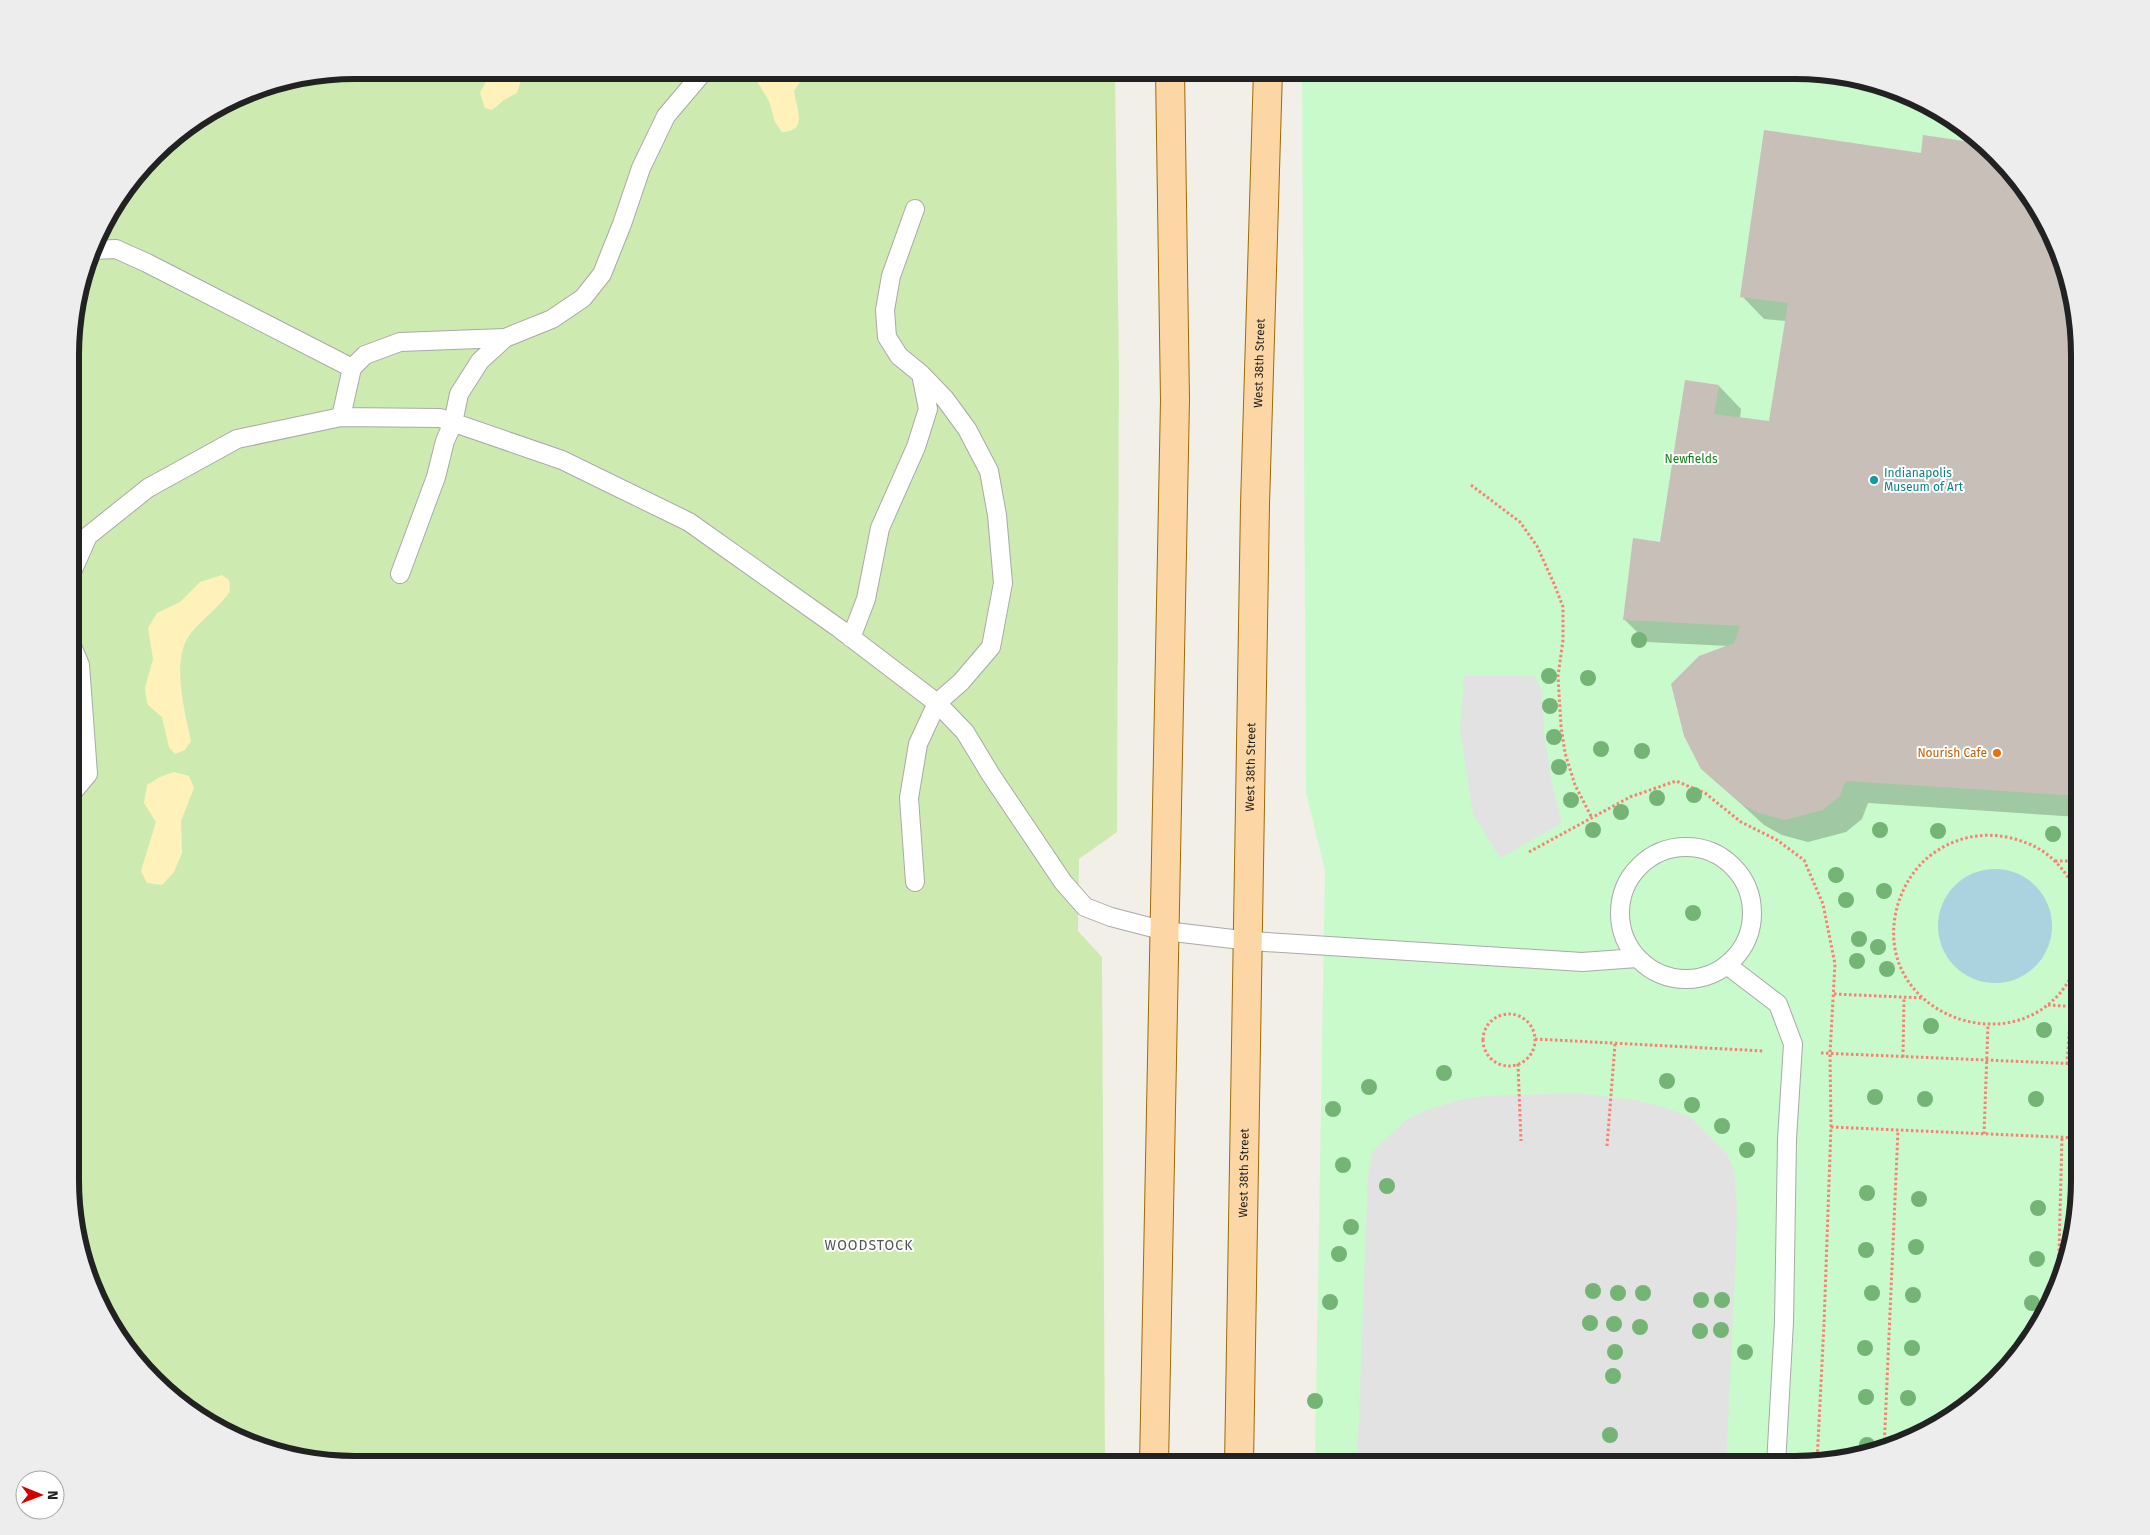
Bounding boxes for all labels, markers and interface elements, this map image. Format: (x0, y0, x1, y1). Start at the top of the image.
street label: West 38th Street (1251, 318, 1268, 408)
park label: Newfields (1664, 452, 1718, 466)
place label: Indianapolis Museum of Art (1884, 466, 1964, 494)
marker: Indianapolis Museum of Art (1868, 474, 1880, 486)
street label: West 38th Street (1243, 722, 1258, 812)
place label: Nourish Cafe (1917, 746, 1987, 760)
marker: Nourish Cafe (1991, 747, 2003, 759)
street label: West 38th Street (1236, 1128, 1252, 1218)
district label: WOODSTOCK (825, 1237, 913, 1254)
north arrow (15, 1470, 65, 1520)
text: N (44, 1490, 61, 1500)

